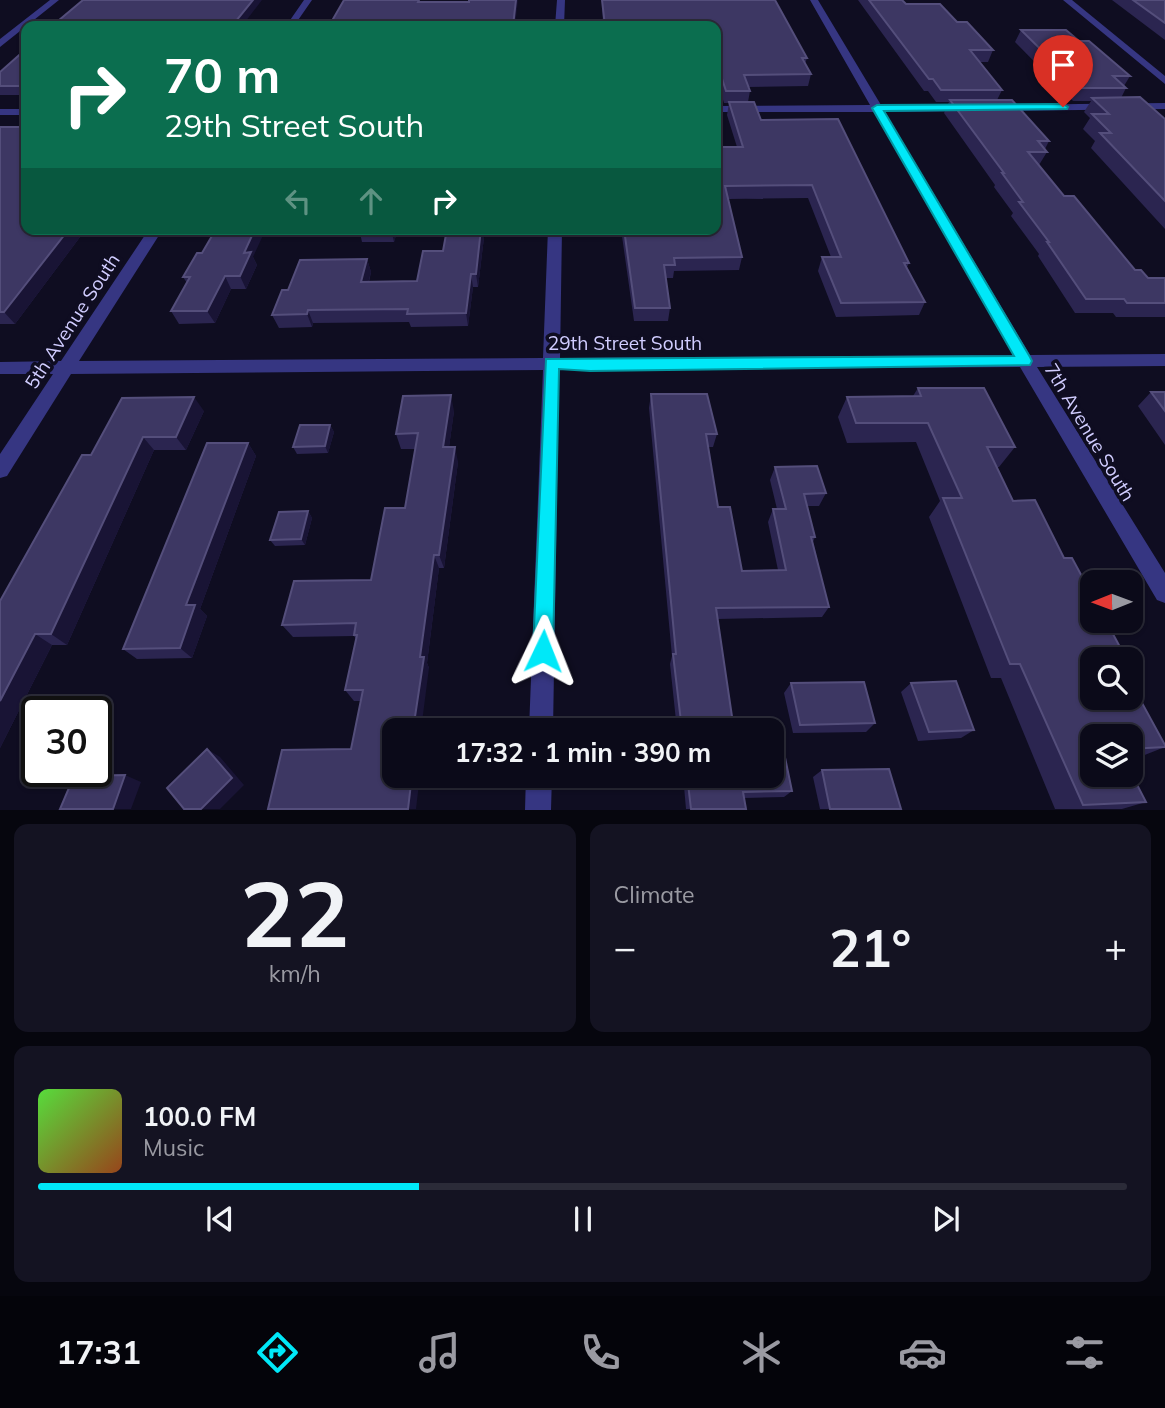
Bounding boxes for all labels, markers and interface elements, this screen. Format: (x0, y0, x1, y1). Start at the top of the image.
pin (1033, 35, 1093, 107)
text: 70 m (164, 44, 280, 105)
icon: arrive (1044, 46, 1082, 84)
icon: right (49, 49, 140, 140)
text: 29th Street South (164, 105, 424, 145)
icon: left (279, 182, 317, 220)
icon: ahead (352, 182, 390, 220)
icon: right (425, 182, 463, 220)
street label: 5th Avenue South (19, 249, 125, 393)
street label: 29th Street South (548, 331, 702, 355)
street label: 7th Avenue South (1039, 359, 1141, 505)
north arrow (1080, 570, 1143, 634)
map controls (1080, 570, 1143, 787)
position arrow (506, 614, 580, 688)
button: search (1080, 647, 1143, 710)
speed limit sign: 30 (21, 696, 112, 787)
button: layers (1080, 724, 1143, 787)
text: 17:32 · 1 min · 390 m (455, 736, 711, 769)
text: 22 (240, 856, 349, 970)
text: Climate (614, 880, 695, 909)
text: 21° (829, 915, 911, 980)
text: − (614, 923, 636, 971)
text: + (1104, 923, 1127, 971)
text: km/h (269, 959, 321, 988)
text: 100.0 FM (143, 1100, 256, 1133)
text: Music (143, 1133, 204, 1162)
icon: previous (201, 1200, 239, 1238)
icon: pause (564, 1200, 602, 1238)
icon: next (927, 1200, 965, 1238)
icon: directions (253, 1328, 302, 1377)
icon: music (415, 1328, 464, 1377)
icon: phone (576, 1328, 625, 1377)
icon: climate (737, 1328, 786, 1377)
icon: car (898, 1328, 947, 1377)
icon: filters (1060, 1328, 1109, 1377)
text: 17:31 (56, 1332, 141, 1372)

